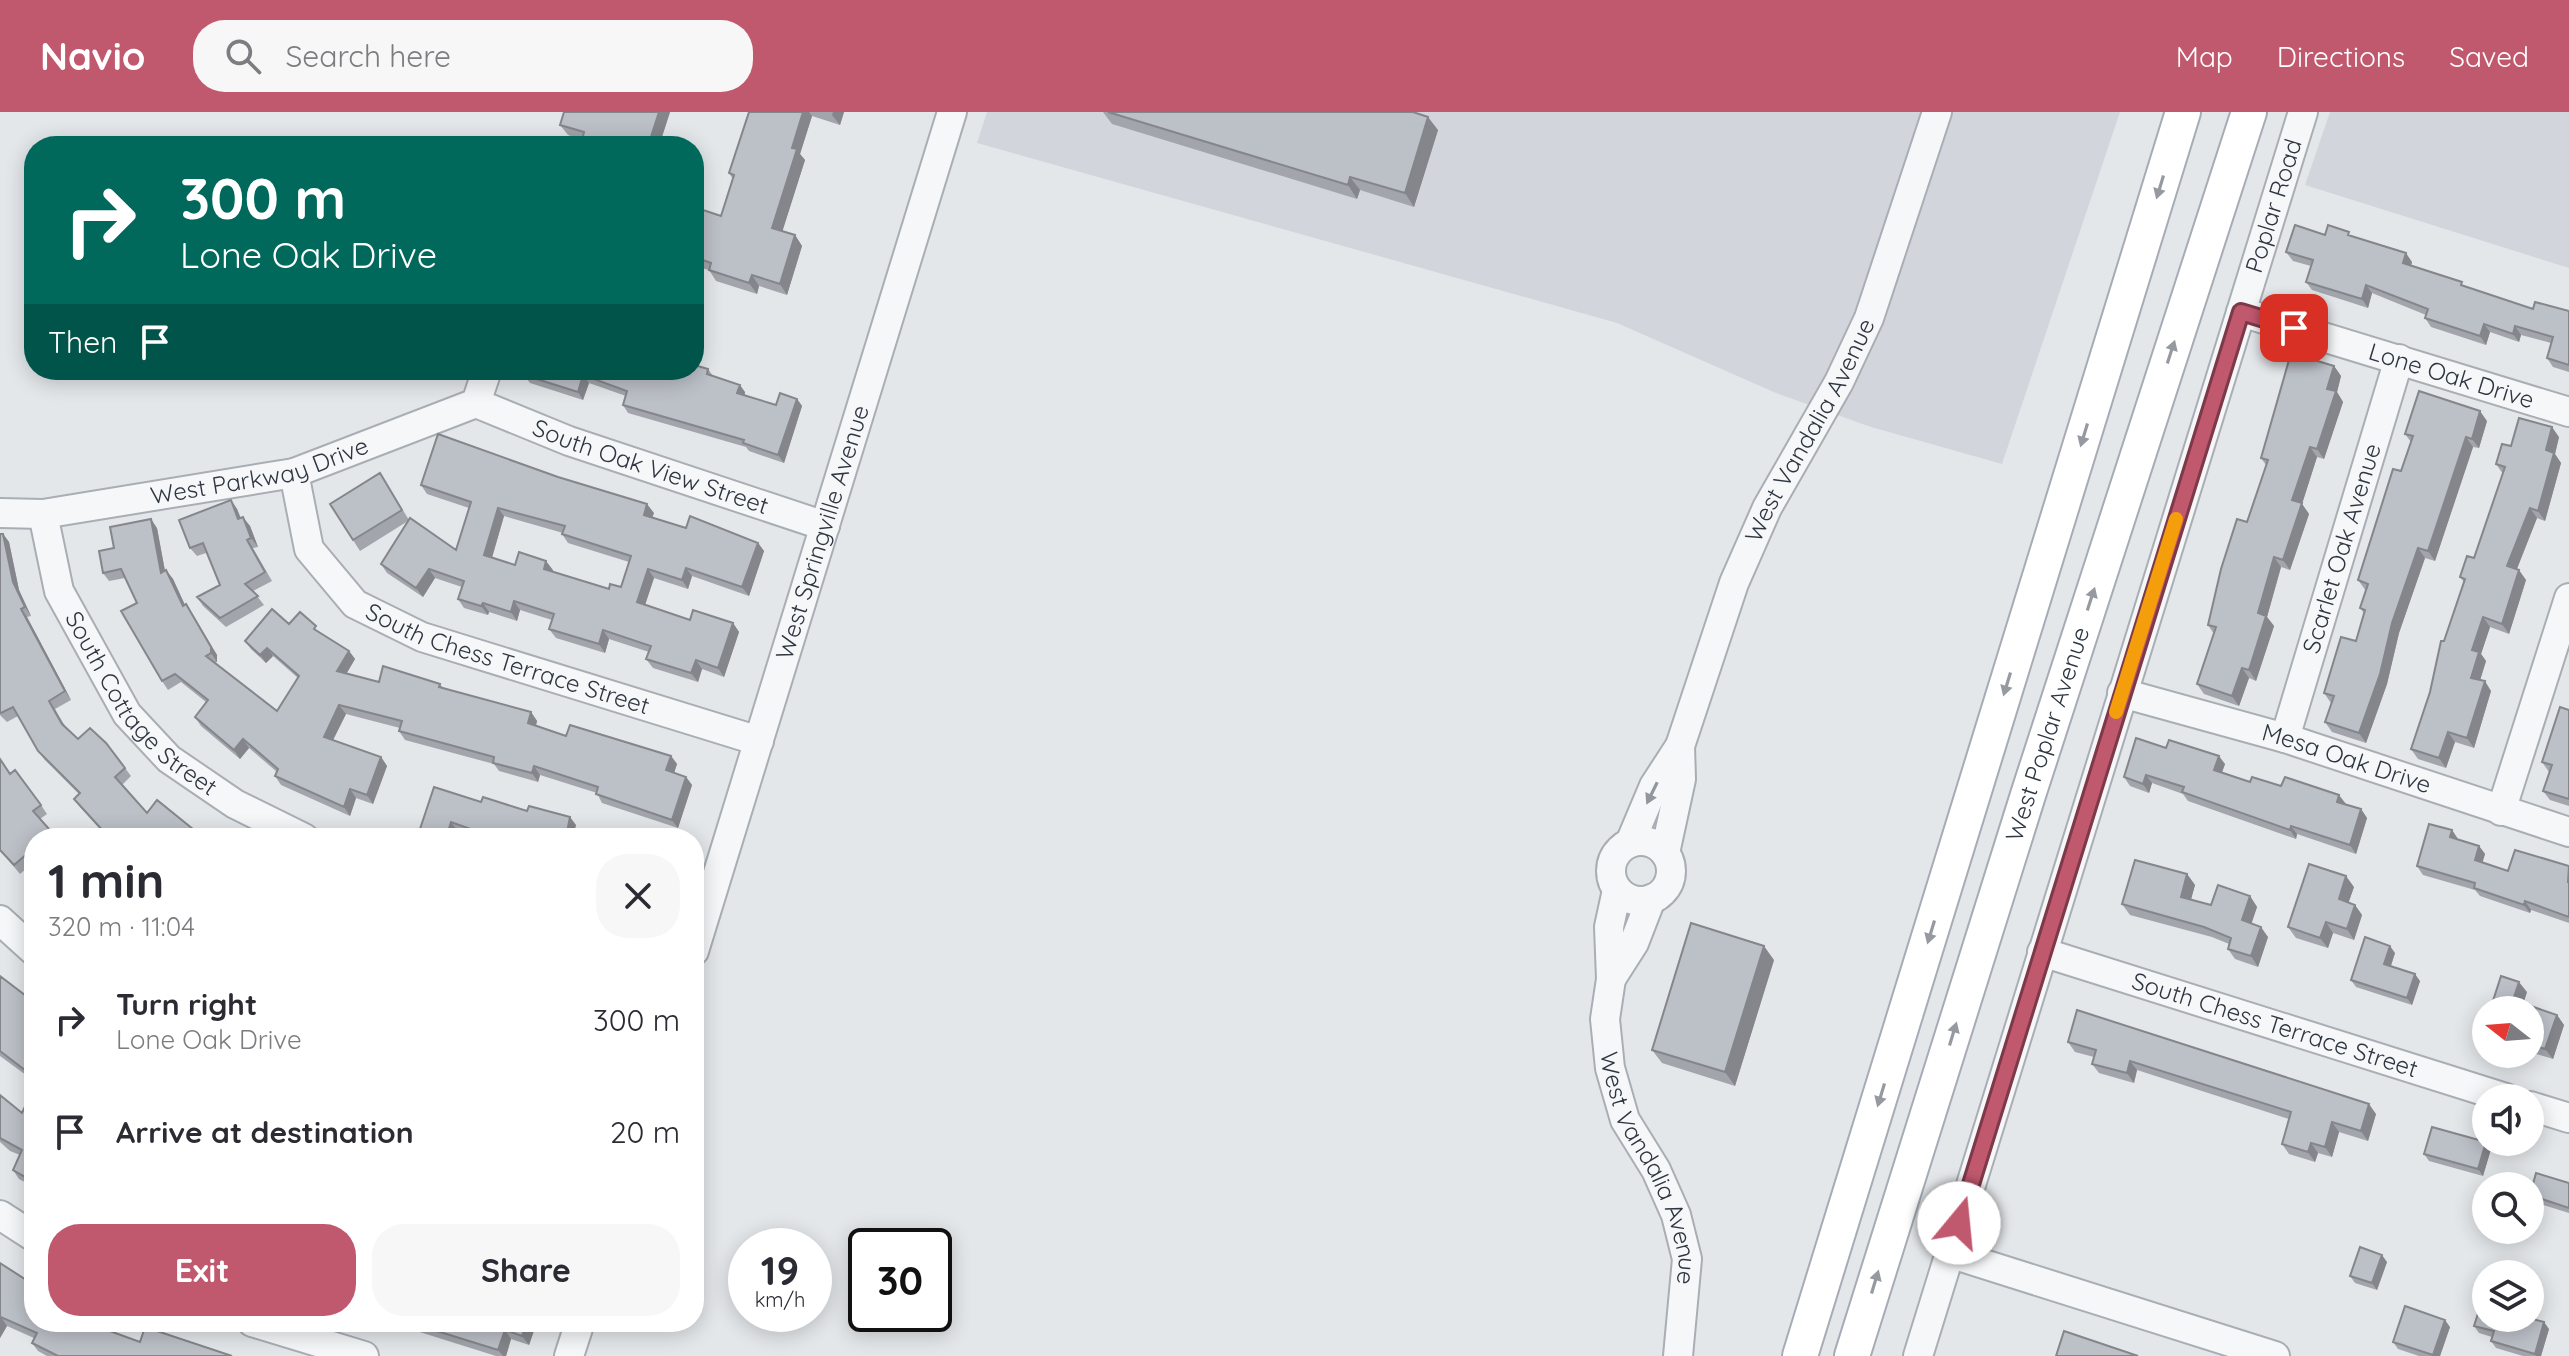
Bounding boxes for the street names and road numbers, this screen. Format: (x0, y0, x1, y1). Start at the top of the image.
street label: Poplar Road (2238, 135, 2308, 276)
street label: West Vandalia Avenue (1738, 313, 1881, 547)
street label: Lone Oak Drive (2365, 336, 2538, 415)
street label: West Springville Avenue (769, 401, 875, 663)
street label: South Oak View Street (528, 412, 773, 520)
street label: West Parkway Drive (148, 430, 372, 510)
street label: Scarlet Oak Avenue (2295, 440, 2387, 657)
street label: South Chess Terrace Street (361, 596, 653, 720)
street label: South Cottage Street (59, 606, 223, 801)
street label: West Poplar Avenue (1998, 623, 2095, 845)
street label: Mesa Oak Drive (2259, 716, 2435, 799)
street label: South Chess Terrace Street (2128, 965, 2422, 1083)
street label: West Vandalia Avenue (1594, 1050, 1703, 1286)

